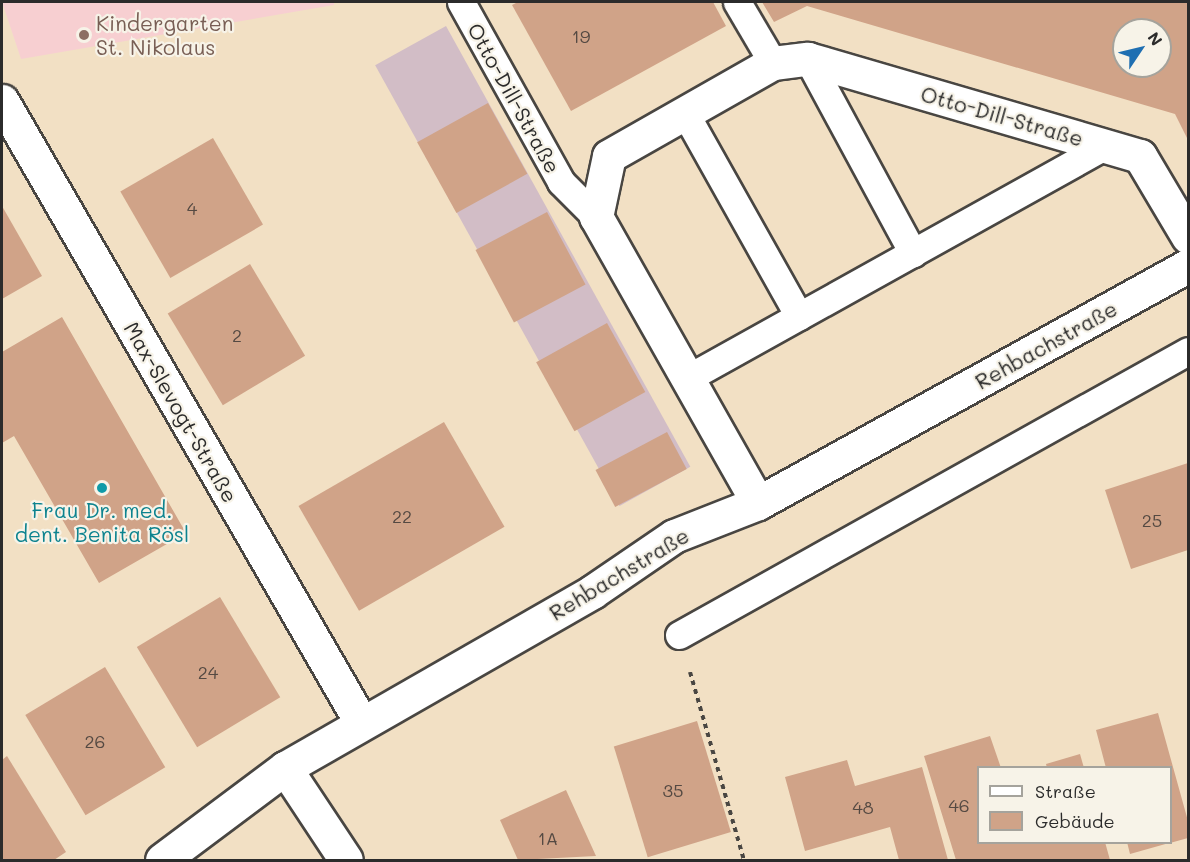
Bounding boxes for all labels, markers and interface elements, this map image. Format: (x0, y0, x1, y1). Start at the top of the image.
place label: Kindergarten St. Nikolaus (96, 10, 233, 60)
north arrow (1112, 18, 1172, 78)
street label: Otto-Dill-Straße (462, 19, 566, 177)
house number: 19 (572, 25, 590, 47)
marker: Kindergarten St. Nikolaus (77, 28, 91, 42)
text: N (1143, 28, 1168, 50)
street label: Otto-Dill-Straße (918, 81, 1086, 151)
house number: 4 (187, 197, 197, 219)
street label: Rehbachstraße (971, 296, 1121, 394)
street label: Max-Slevogt-Straße (119, 317, 243, 507)
house number: 2 (232, 324, 242, 346)
marker: Frau Dr. med. dent. Benita Rösl (95, 481, 109, 495)
place label: Frau Dr. med. dent. Benita Rösl (15, 497, 189, 547)
house number: 22 (392, 505, 412, 527)
house number: 25 (1142, 509, 1162, 531)
street label: Rehbachstraße (545, 522, 693, 626)
house number: 24 (198, 661, 218, 683)
house number: 26 (85, 730, 105, 752)
legend (977, 766, 1172, 844)
house number: 35 (662, 779, 684, 801)
text: Straße (1035, 779, 1096, 803)
house number: 46 (948, 794, 970, 816)
house number: 48 (852, 796, 874, 818)
text: Gebäude (1035, 809, 1115, 833)
house number: 1A (538, 827, 558, 849)

